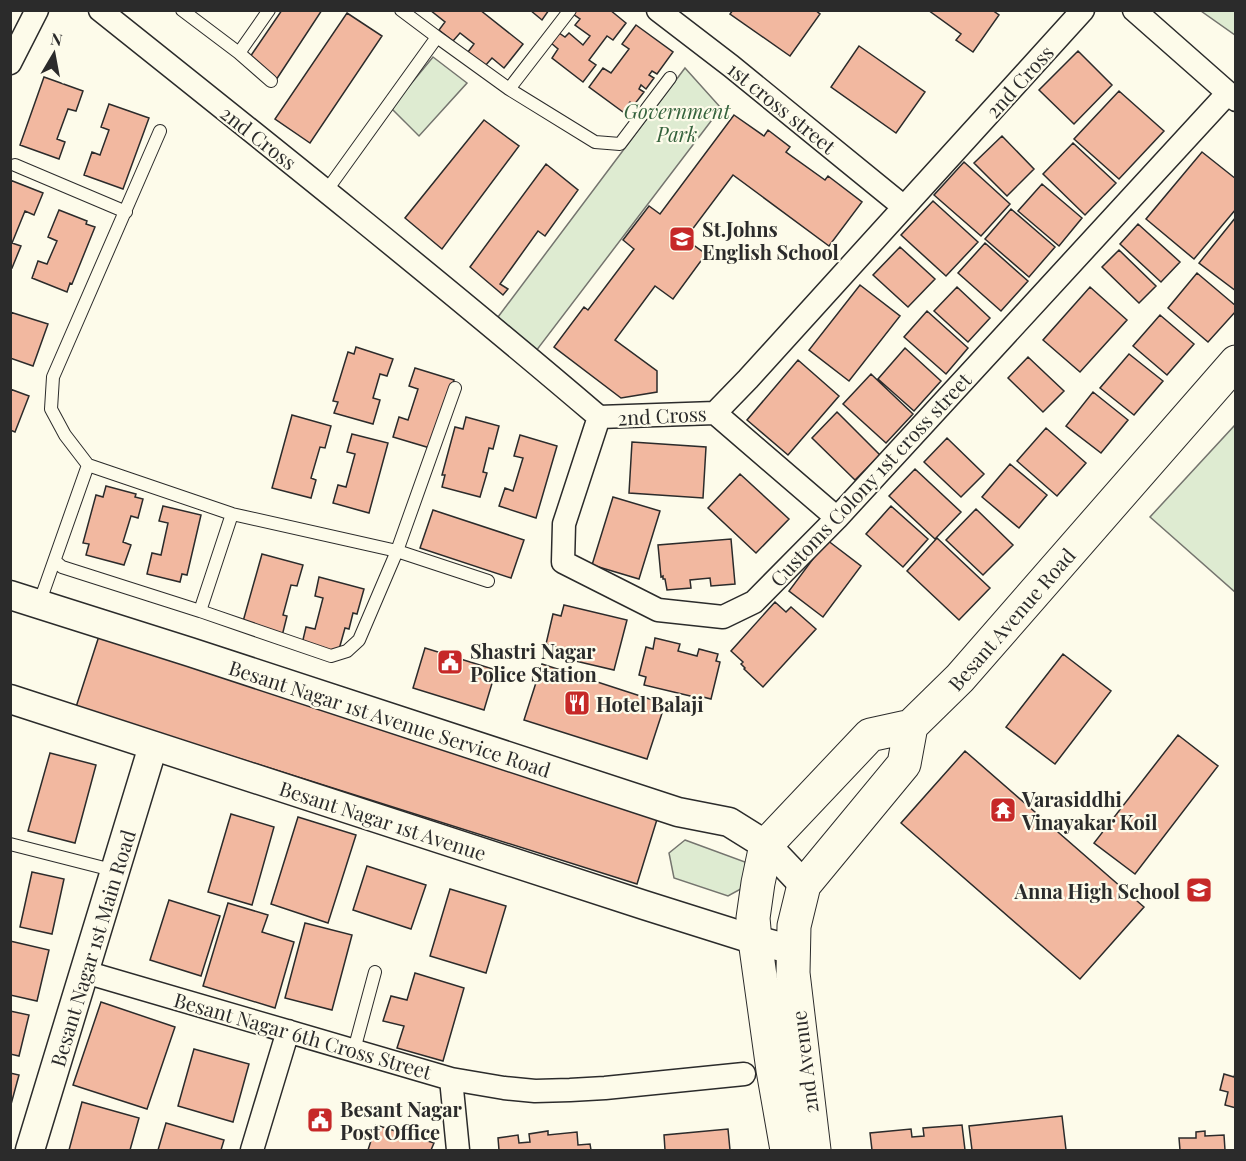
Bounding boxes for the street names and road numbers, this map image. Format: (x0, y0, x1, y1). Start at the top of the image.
street label: 2nd Cross (979, 39, 1059, 123)
street label: 1st cross street (722, 55, 842, 160)
street label: 2nd Cross (216, 99, 302, 175)
street label: Customs Colony 1st cross street (764, 366, 977, 592)
street label: 2nd Cross (617, 399, 707, 431)
street label: Besant Avenue Road (941, 542, 1081, 696)
street label: Besant Nagar 1st Avenue Service Road (226, 653, 555, 783)
street label: Besant Nagar 1st Avenue (276, 774, 490, 866)
street label: Besant Nagar 1st Main Road (43, 826, 141, 1070)
street label: Besant Nagar 6th Cross Street (171, 985, 436, 1085)
street label: 2nd Avenue (784, 1009, 824, 1115)

